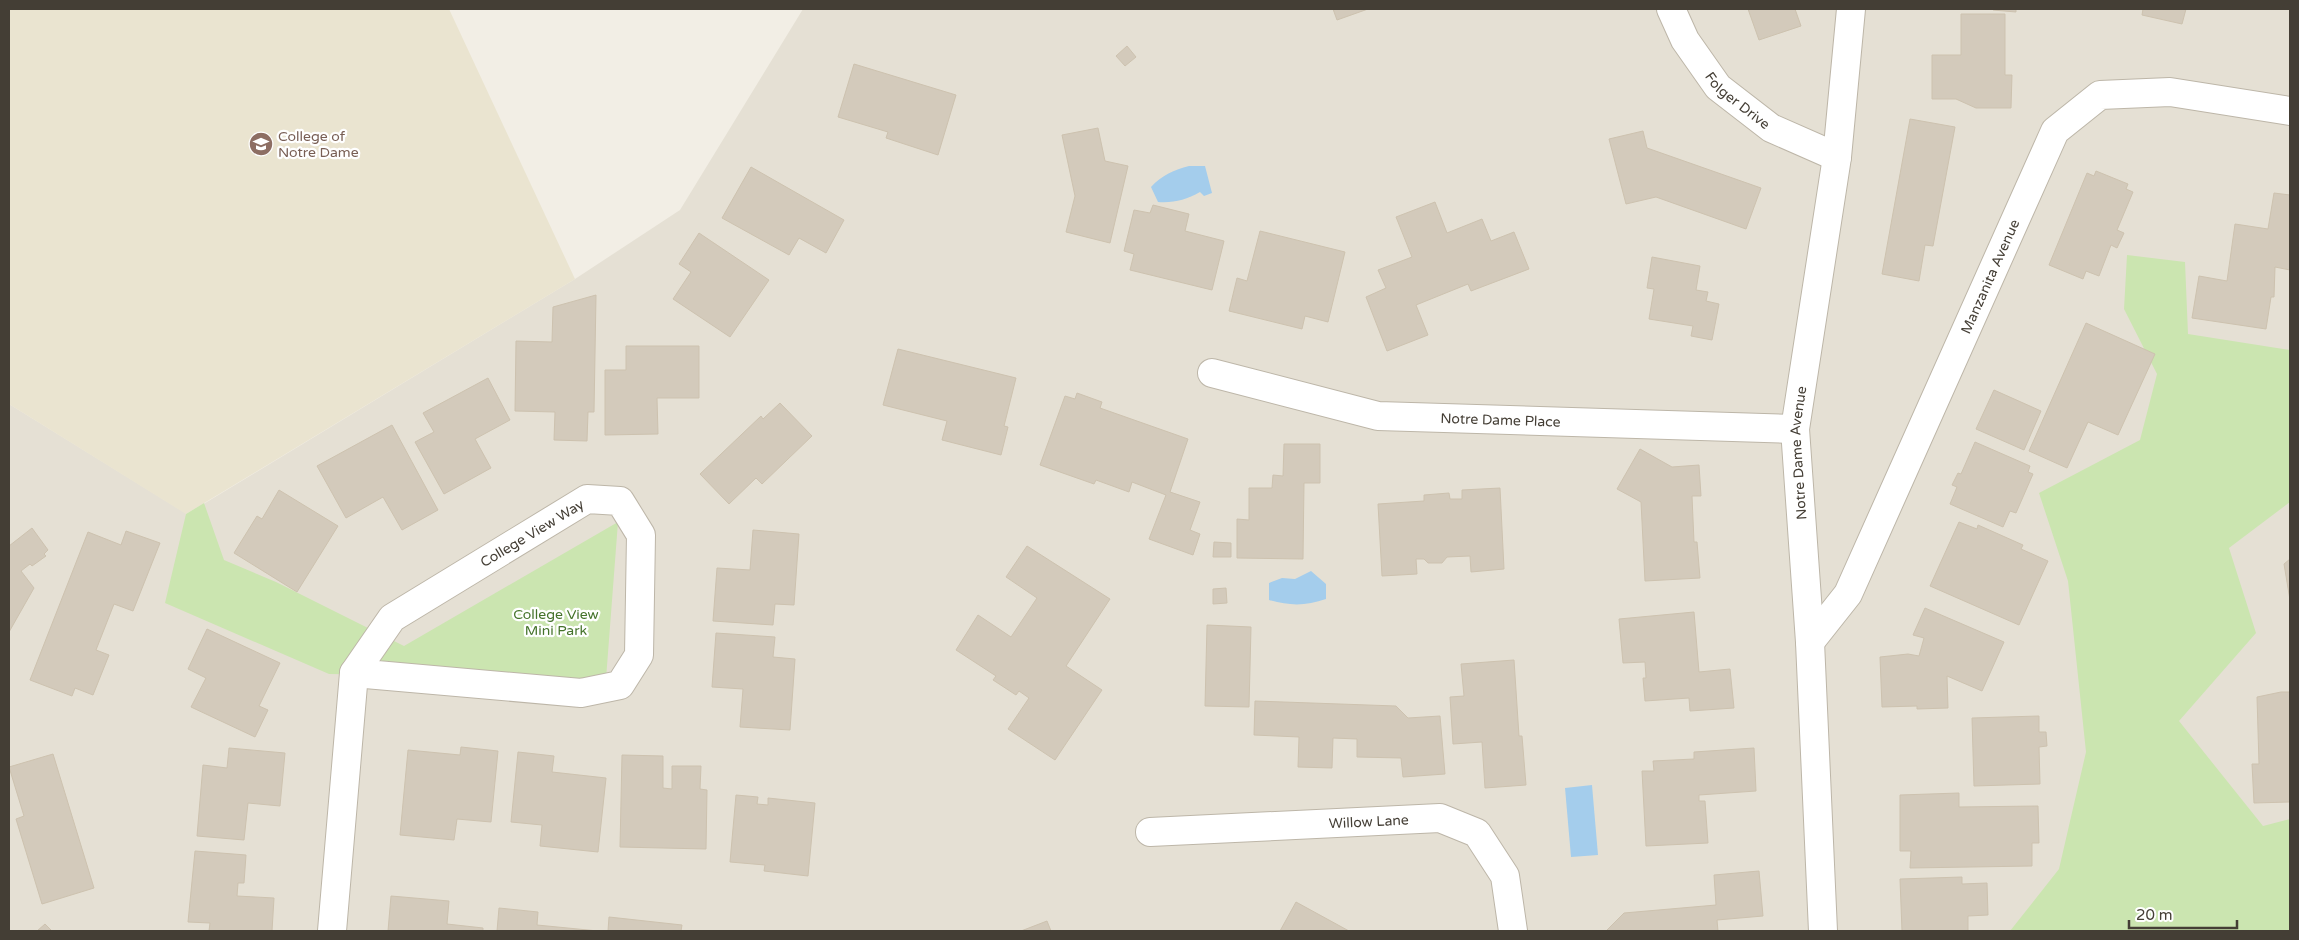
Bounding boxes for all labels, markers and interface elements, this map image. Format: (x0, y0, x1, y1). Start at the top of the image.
street label: Folger Drive (1701, 69, 1773, 133)
place label: College of Notre Dame (278, 128, 359, 161)
school or university icon: College of Notre Dame (248, 131, 274, 157)
street label: Manzanita Avenue (1957, 217, 2023, 337)
street label: Notre Dame Avenue (1787, 385, 1811, 520)
street label: Notre Dame Place (1440, 410, 1561, 431)
street label: College View Way (477, 496, 588, 571)
park label: College View Mini Park (513, 606, 599, 639)
street label: Willow Lane (1328, 812, 1409, 832)
scale bar (2129, 898, 2236, 930)
text: 20 m (2136, 906, 2173, 924)

